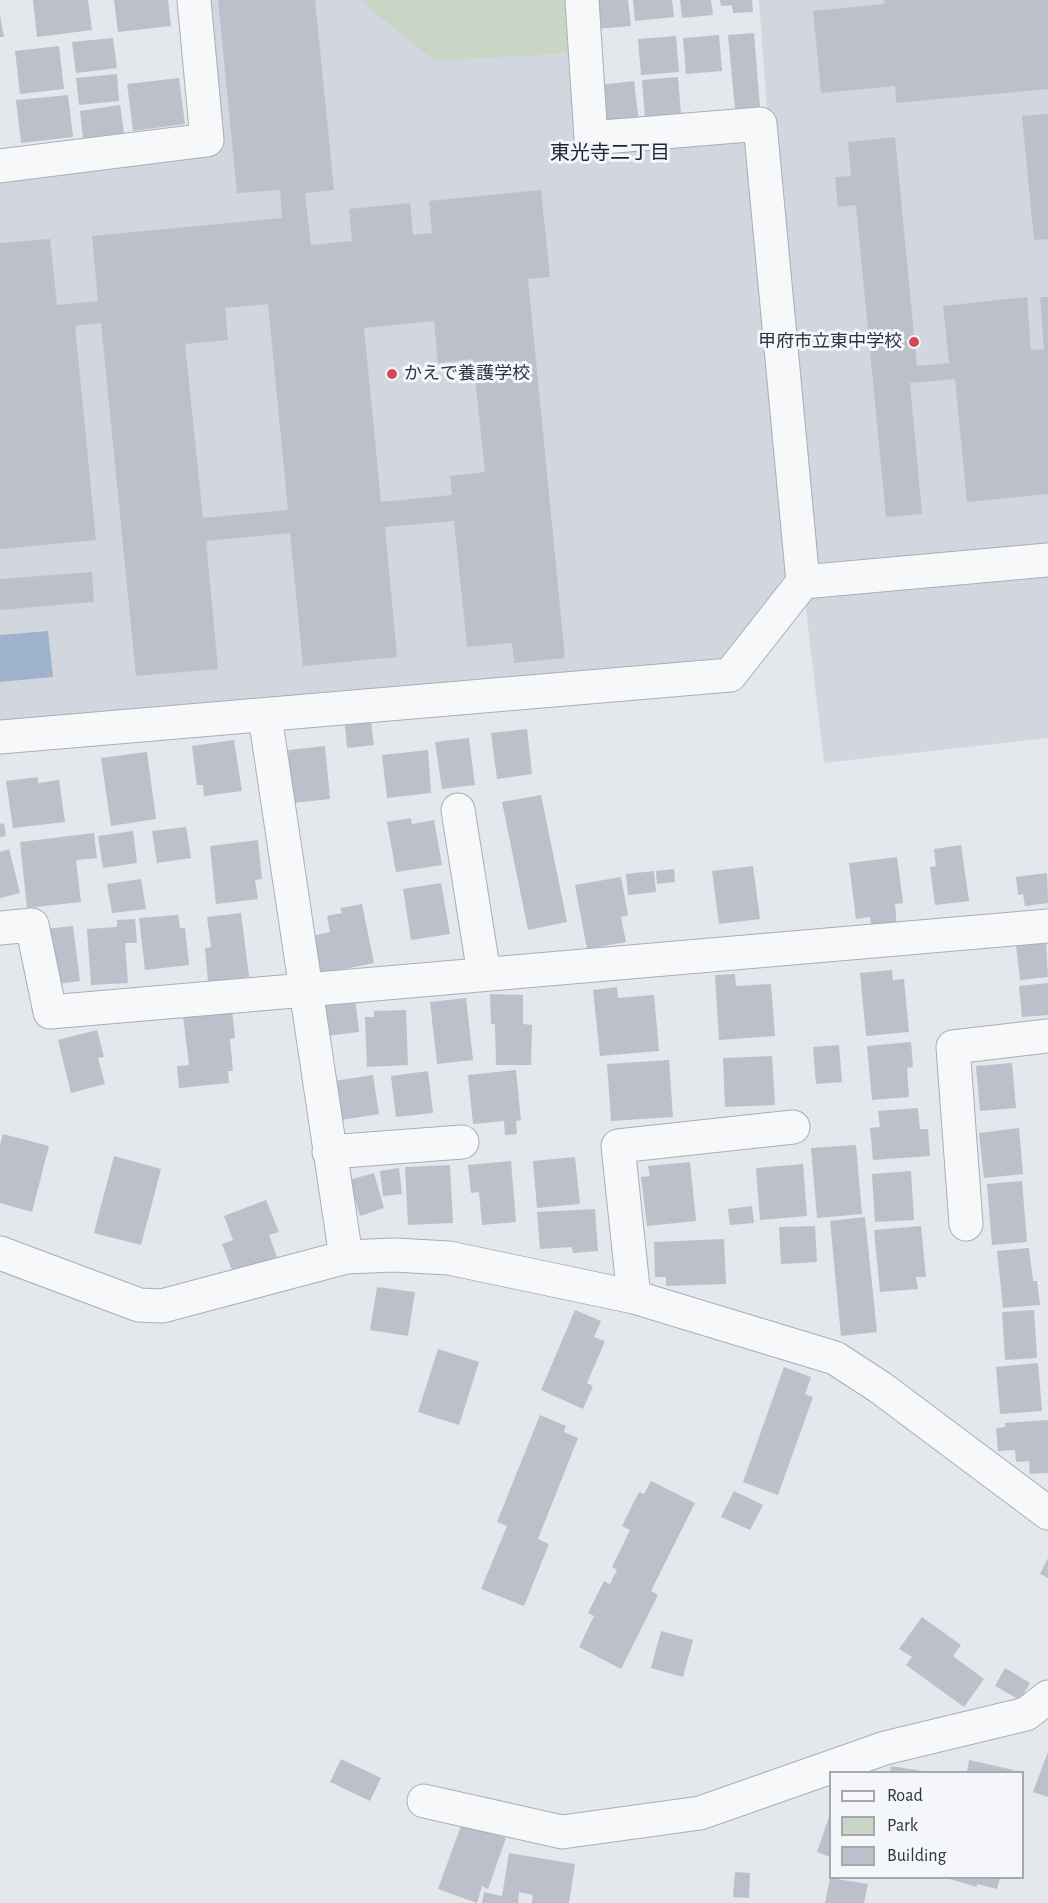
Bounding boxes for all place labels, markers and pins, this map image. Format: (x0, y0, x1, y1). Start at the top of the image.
place label: 甲府市立東中学校 (758, 331, 902, 353)
marker: 甲府市立東中学校 (907, 335, 921, 349)
place label: かえで養護学校 (404, 363, 530, 385)
marker: かえで養護学校 (385, 367, 399, 381)

